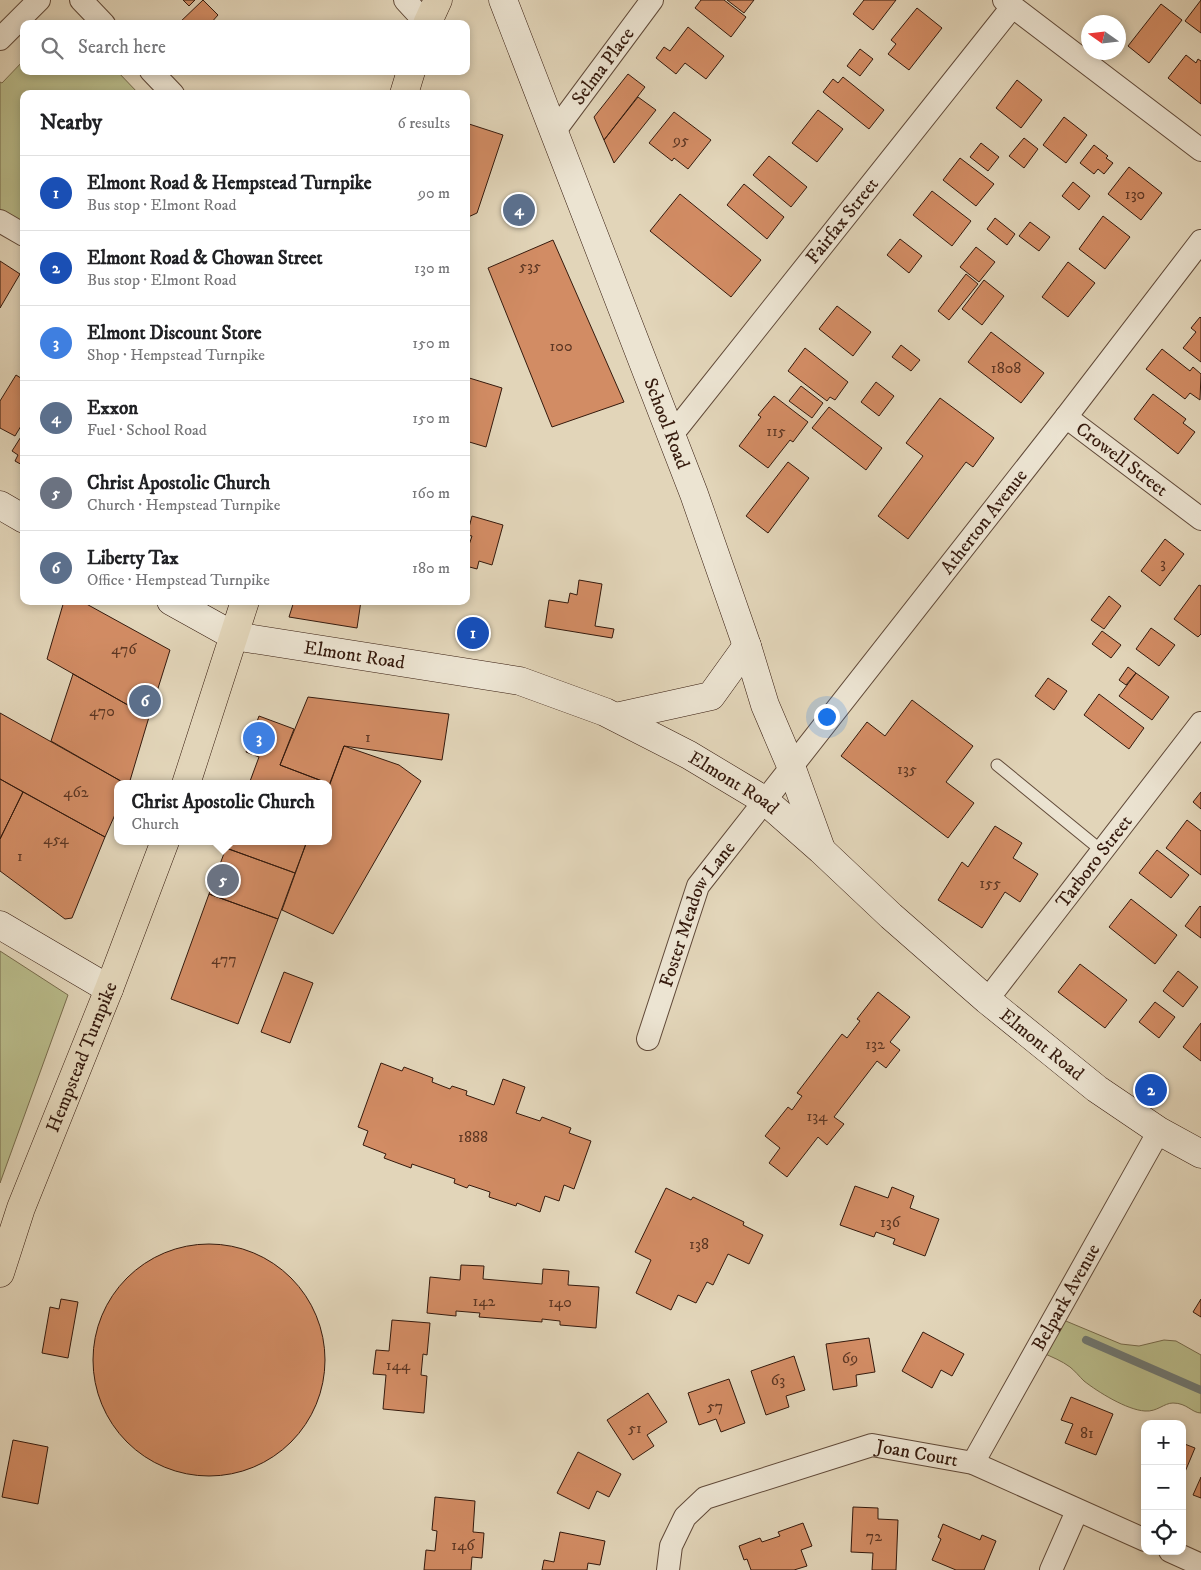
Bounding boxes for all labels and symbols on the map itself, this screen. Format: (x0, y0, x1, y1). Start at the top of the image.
north arrow (1081, 15, 1126, 60)
street label: Selma Place (567, 23, 639, 109)
house number: 95 (672, 130, 689, 150)
street label: Fairfax Street (801, 173, 883, 268)
house number: 130 (1125, 184, 1145, 204)
pin: 4 (503, 191, 535, 229)
house number: 535 (519, 256, 541, 276)
house number: 100 (549, 336, 573, 356)
house number: 1808 (991, 358, 1021, 378)
street label: School Road (639, 375, 695, 473)
street label: Crowell Street (1071, 417, 1172, 501)
house number: 115 (766, 421, 786, 441)
street label: Atherton Avenue (936, 464, 1032, 579)
house number: 3 (1160, 553, 1166, 573)
pin: 1 (457, 614, 489, 652)
street label: Elmont Road (302, 636, 407, 674)
house number: 476 (111, 639, 137, 659)
pin: 6 (129, 682, 161, 720)
house number: 470 (89, 701, 115, 721)
your location (814, 704, 840, 730)
pin: 3 (243, 719, 275, 757)
house number: 1 (365, 727, 371, 747)
street label: Elmont Road (684, 746, 784, 820)
house number: 135 (897, 759, 917, 779)
house number: 462 (63, 782, 89, 802)
street label: Tarboro Street (1051, 810, 1137, 913)
house number: 454 (43, 829, 70, 849)
street label: Foster Meadow Lane (654, 837, 740, 990)
house number: 1 (17, 846, 23, 866)
pin: 5 (207, 861, 239, 899)
house number: 155 (979, 873, 1001, 893)
house number: 477 (211, 949, 237, 969)
street label: Hempstead Turnpike (41, 979, 122, 1136)
street label: Elmont Road (995, 1003, 1089, 1086)
house number: 132 (865, 1034, 885, 1054)
pin: 2 (1135, 1071, 1167, 1109)
house number: 134 (806, 1106, 828, 1126)
house number: 1888 (458, 1127, 488, 1147)
house number: 136 (880, 1212, 901, 1232)
house number: 138 (689, 1234, 709, 1254)
street label: Belpark Avenue (1027, 1240, 1105, 1355)
house number: 142 (473, 1291, 496, 1311)
house number: 140 (548, 1292, 572, 1312)
house number: 69 (842, 1348, 858, 1368)
house number: 144 (386, 1355, 411, 1375)
house number: 63 (771, 1370, 785, 1390)
house number: 57 (707, 1396, 723, 1416)
house number: 51 (628, 1418, 642, 1438)
house number: 81 (1080, 1423, 1094, 1443)
street label: Joan Court (872, 1434, 960, 1472)
house number: 72 (866, 1526, 882, 1546)
house number: 146 (451, 1535, 475, 1555)

